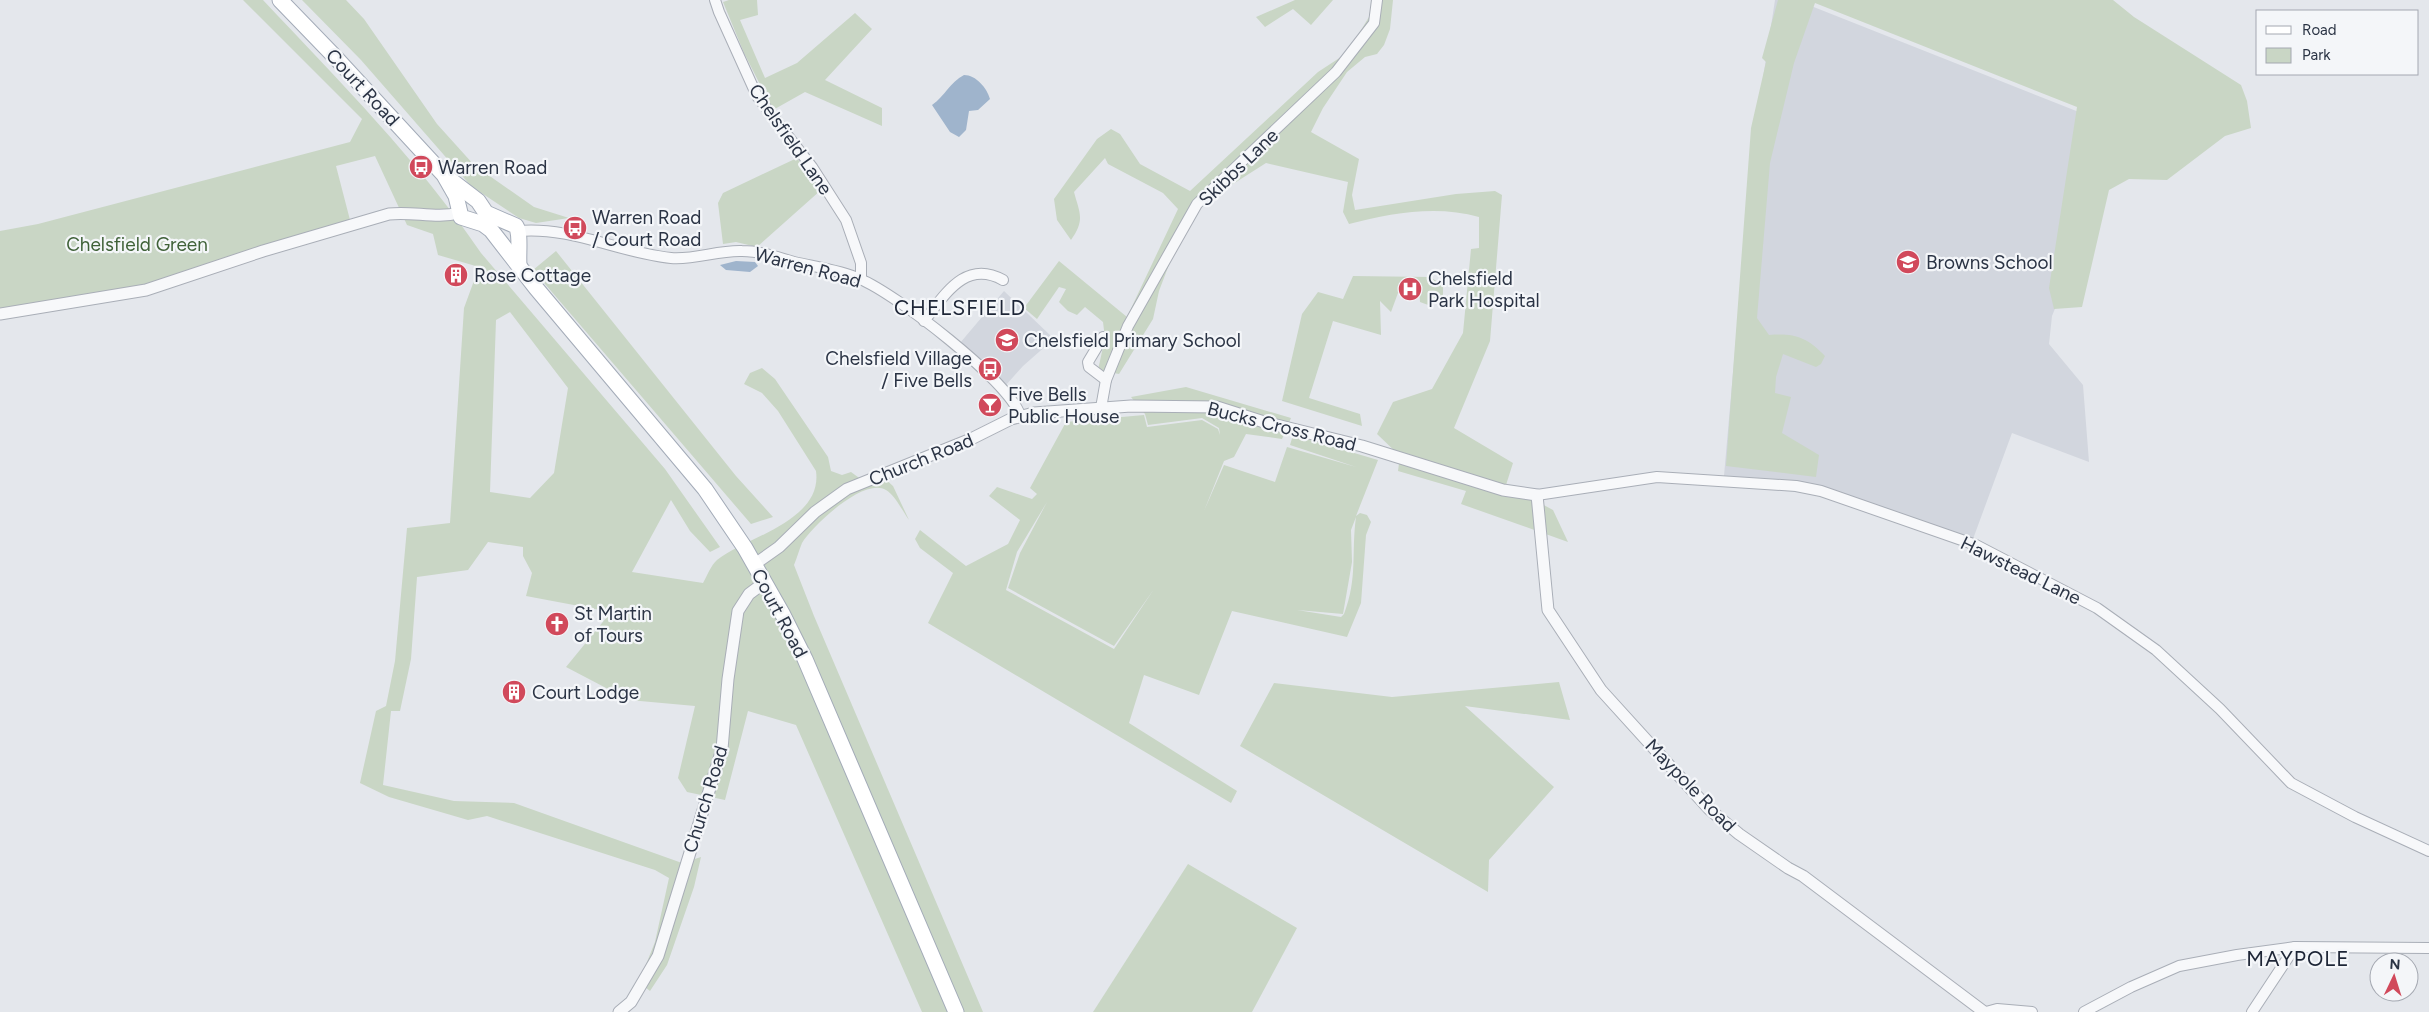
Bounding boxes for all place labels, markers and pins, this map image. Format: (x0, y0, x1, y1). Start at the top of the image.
bus stop icon: Warren Road (408, 154, 434, 180)
place label: Warren Road (438, 156, 547, 179)
place label: Warren Road / Court Road (592, 206, 701, 251)
bus stop icon: Warren Road / Court Road (562, 215, 588, 241)
school or university icon: Browns School (1895, 249, 1921, 275)
place label: Browns School (1926, 251, 2053, 274)
building icon: Rose Cottage (443, 262, 469, 288)
place label: Rose Cottage (474, 264, 591, 287)
place label: Chelsfield Park Hospital (1428, 267, 1540, 312)
hospital icon: Chelsfield Park Hospital (1397, 276, 1423, 302)
school or university icon: Chelsfield Primary School (994, 327, 1020, 353)
place label: Chelsfield Primary School (1024, 329, 1241, 352)
place label: Chelsfield Village / Five Bells (825, 347, 972, 392)
bus stop icon: Chelsfield Village / Five Bells (977, 356, 1003, 382)
place label: Five Bells Public House (1008, 383, 1119, 428)
bar icon: Five Bells Public House (977, 392, 1003, 418)
place label: St Martin of Tours (574, 602, 652, 647)
church icon: St Martin of Tours (544, 611, 570, 637)
building icon: Court Lodge (501, 679, 527, 705)
place label: Court Lodge (532, 681, 639, 704)

